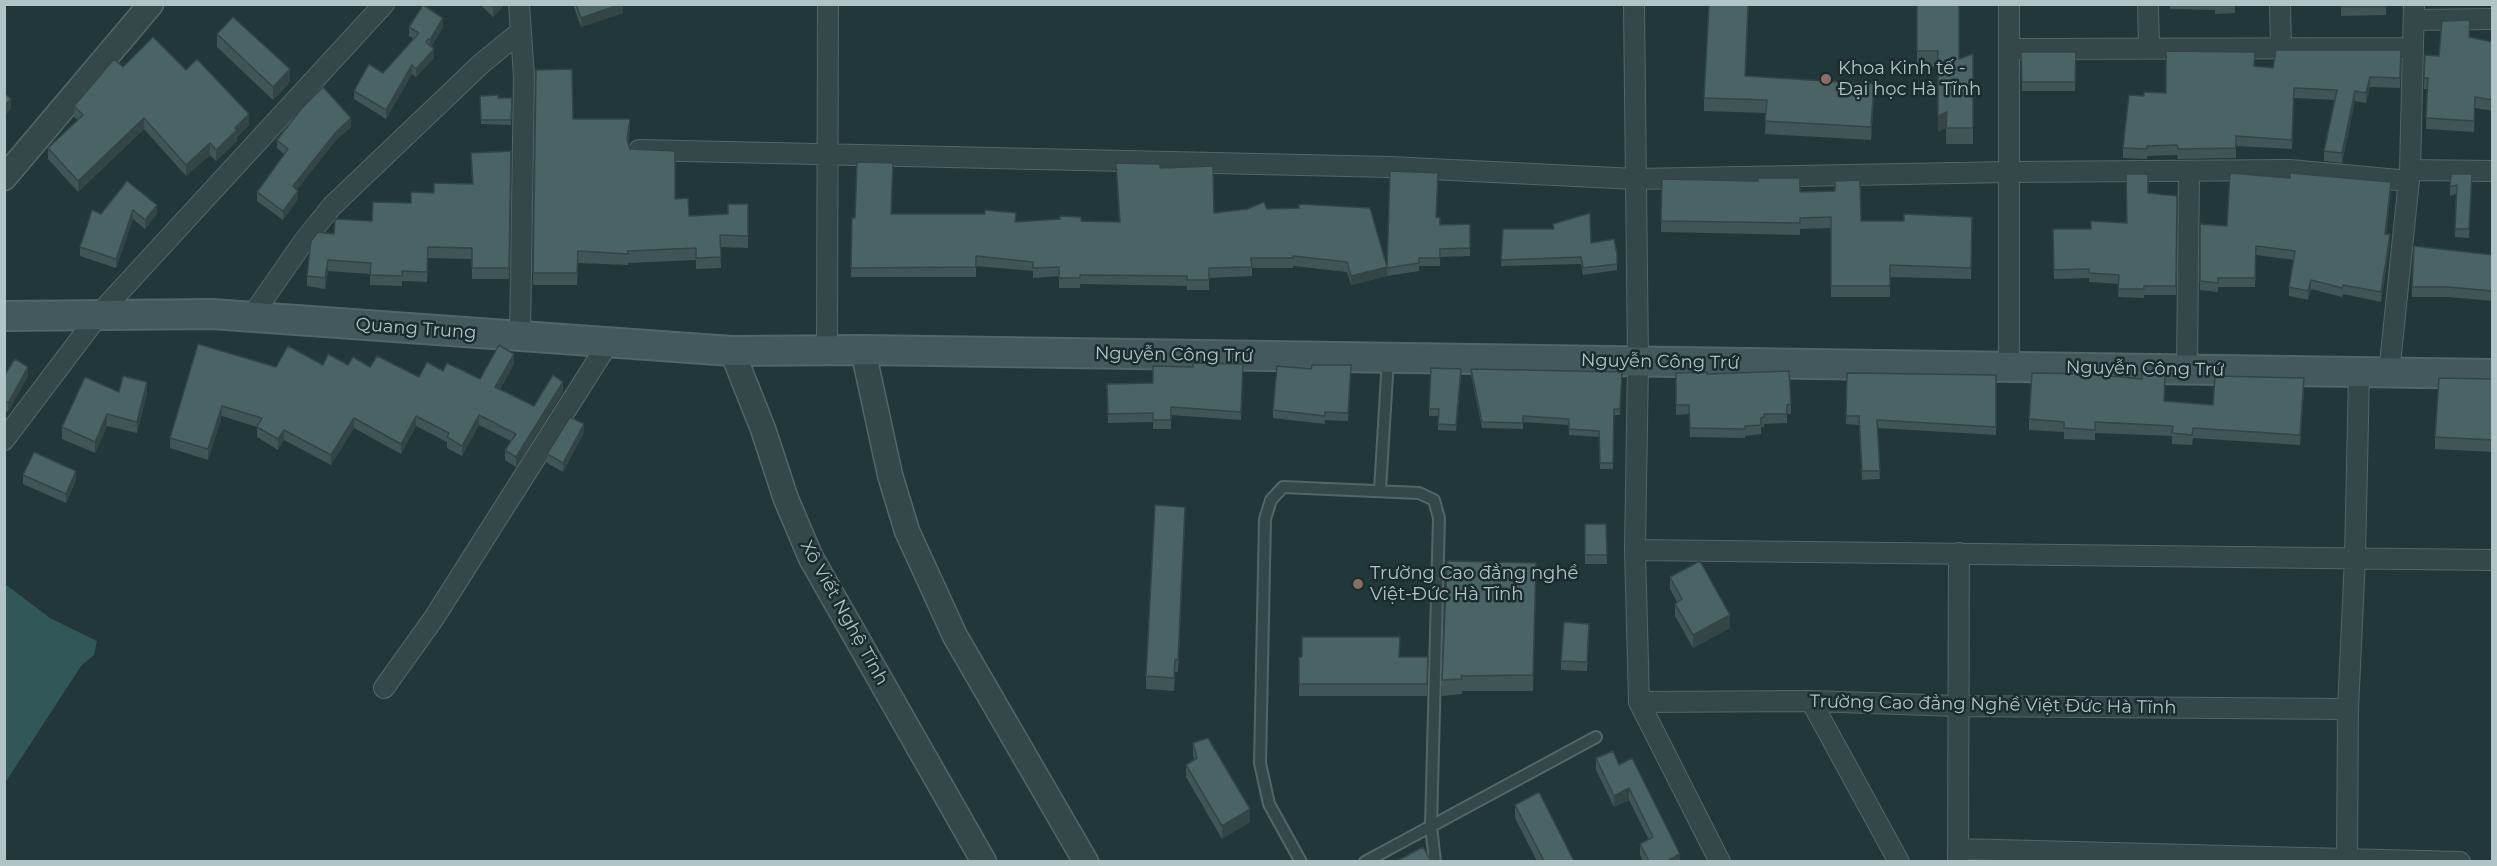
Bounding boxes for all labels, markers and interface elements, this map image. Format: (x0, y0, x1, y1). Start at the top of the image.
place label: Khoa Kinh tế - Đại học Hà Tĩnh (1838, 58, 1981, 100)
marker: Khoa Kinh tế - Đại học Hà Tĩnh (1819, 72, 1833, 86)
street label: Quang Trung (355, 314, 477, 344)
street label: Nguyễn Công Trứ (1095, 343, 1253, 367)
street label: Nguyễn Công Trứ (1581, 350, 1739, 374)
street label: Nguyễn Công Trứ (2066, 357, 2224, 381)
street label: Xô Viết Nghệ Tĩnh (795, 537, 893, 689)
place label: Trường Cao đẳng nghề Việt-Đức Hà Tĩnh (1370, 563, 1578, 606)
marker: Trường Cao đẳng nghề Việt-Đức Hà Tĩnh (1351, 577, 1365, 591)
street label: Trường Cao đẳng Nghề Việt Đức Hà Tĩnh (1809, 691, 2177, 719)

